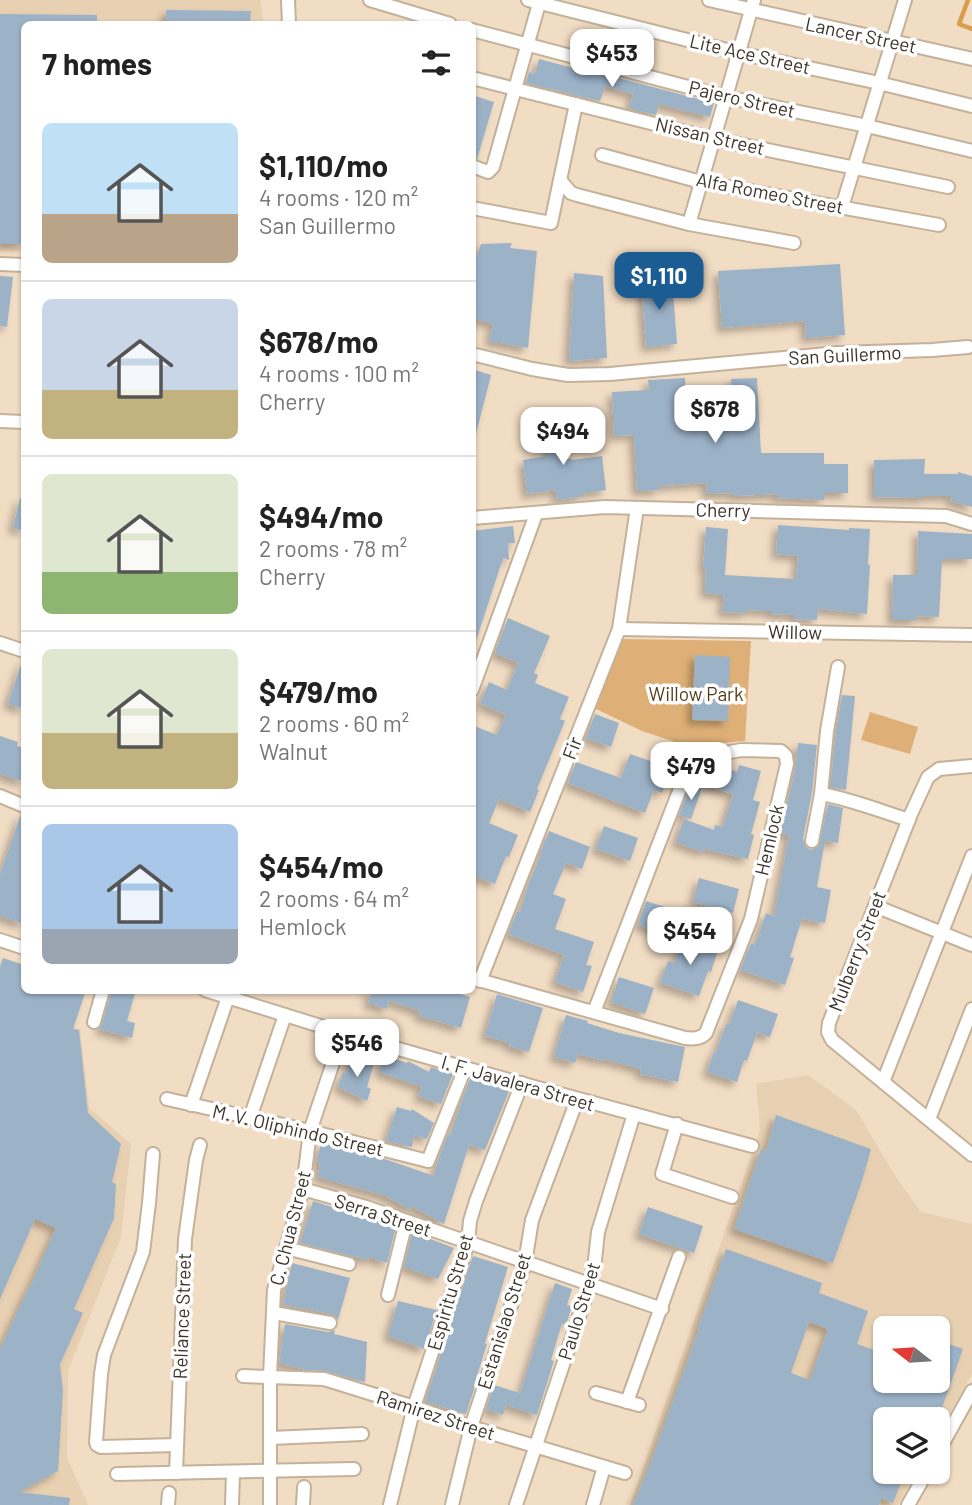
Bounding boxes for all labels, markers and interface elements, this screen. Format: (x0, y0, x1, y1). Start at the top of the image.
street label: Lancer Street (803, 11, 919, 58)
street label: Lite Ace Street (688, 28, 813, 79)
pin: $453 (571, 29, 653, 89)
text: $453 (586, 38, 638, 66)
icon: filters (417, 44, 455, 82)
text: 7 homes (42, 45, 152, 81)
street label: Pajero Street (687, 75, 798, 122)
street label: Nissan Street (653, 112, 767, 159)
text: $1,110/mo (259, 147, 388, 183)
icon: home (98, 151, 182, 235)
street label: Alfa Romeo Street (695, 167, 846, 218)
text: 4 rooms · 120 m² (259, 183, 418, 211)
text: San Guillermo (259, 211, 396, 239)
pin: $1,110 (602, 252, 716, 312)
text: $1,110 (631, 261, 687, 289)
text: $678/mo (259, 323, 378, 359)
icon: home (98, 327, 182, 411)
street label: San Guillermo (788, 340, 902, 369)
text: 4 rooms · 100 m² (259, 359, 419, 387)
pin: $678 (674, 386, 756, 445)
text: Cherry (259, 387, 325, 415)
text: $678 (690, 394, 740, 422)
pin: $494 (522, 407, 604, 467)
text: $494 (536, 416, 590, 444)
text: $494/mo (259, 498, 383, 534)
street label: Cherry (695, 498, 751, 521)
icon: home (98, 502, 182, 586)
text: 2 rooms · 78 m² (259, 534, 407, 562)
text: Cherry (259, 562, 325, 590)
street label: Willow (768, 620, 822, 643)
text: $479/mo (259, 673, 378, 709)
icon: home (98, 677, 182, 761)
park label: Willow Park (648, 682, 744, 705)
text: 2 rooms · 60 m² (259, 709, 409, 737)
street label: Fir (557, 733, 586, 762)
text: Walnut (259, 737, 328, 765)
pin: $479 (650, 742, 732, 802)
text: $479 (666, 751, 716, 779)
street label: Hemlock (749, 802, 788, 878)
text: $454/mo (259, 848, 384, 884)
icon: home (98, 852, 182, 936)
text: 2 rooms · 64 m² (259, 884, 409, 912)
street label: Mulberry Street (823, 887, 890, 1014)
pin: $454 (649, 908, 731, 967)
text: Hemlock (259, 912, 347, 940)
text: $454 (663, 916, 717, 944)
pin: $546 (316, 1020, 398, 1079)
text: $546 (331, 1028, 383, 1056)
street label: I. F. Javalera Street (439, 1050, 597, 1115)
street label: M. V. Oliphindo Street (210, 1099, 386, 1160)
street label: C. Chua Street (264, 1168, 315, 1288)
street label: Serra Street (332, 1188, 434, 1241)
street label: Espiritu Street (422, 1231, 477, 1353)
street label: Estanislao Street (472, 1250, 535, 1392)
street label: Reliance Street (168, 1252, 195, 1380)
street label: Paulo Street (553, 1259, 604, 1363)
north arrow (873, 1316, 950, 1393)
map controls (873, 1316, 950, 1484)
street label: Ramirez Street (374, 1385, 498, 1444)
button: layers (873, 1407, 950, 1484)

